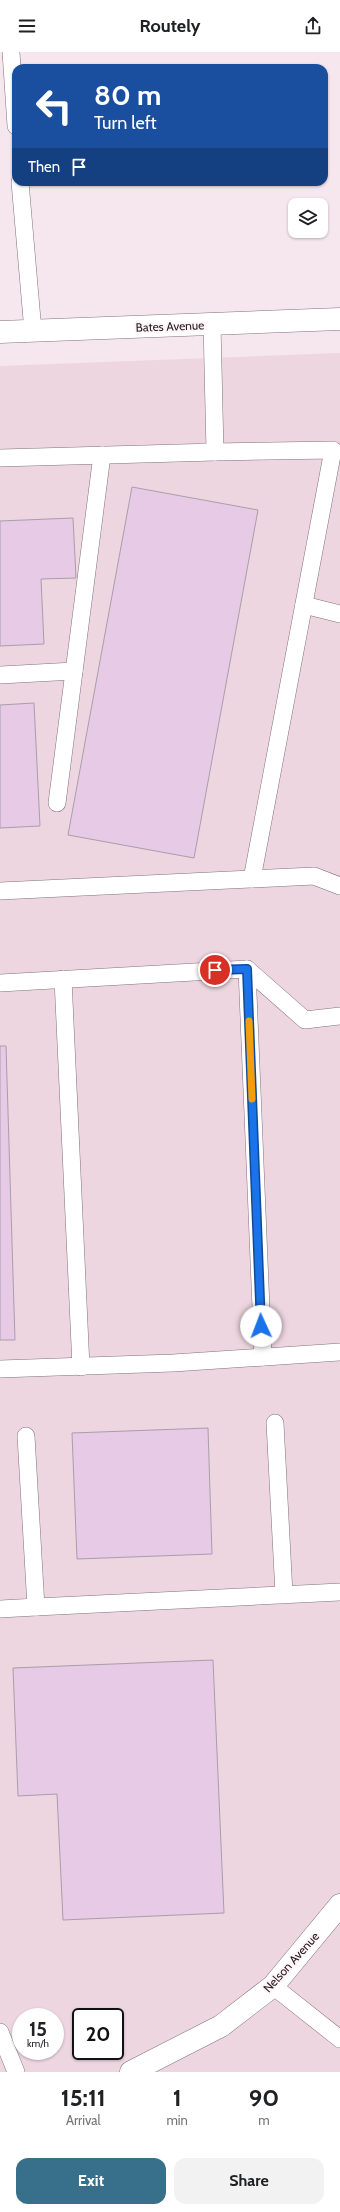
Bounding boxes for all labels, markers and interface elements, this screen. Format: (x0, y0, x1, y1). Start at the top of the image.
icon: menu (16, 15, 38, 37)
text: Routely (140, 15, 200, 37)
icon: share (302, 15, 324, 37)
text: 80 m (94, 78, 161, 112)
icon: left (28, 80, 80, 132)
text: Turn left (94, 112, 157, 134)
icon: arrive (68, 156, 90, 178)
text: Then (28, 158, 60, 176)
map controls (288, 198, 328, 238)
button: layers (288, 198, 328, 238)
street label: Bates Avenue (135, 317, 205, 335)
pin (198, 953, 232, 987)
icon: arrive (204, 959, 226, 981)
position arrow (240, 1305, 282, 1347)
street label: Nelson Avenue (260, 1929, 322, 1995)
speed limit sign: 20 (72, 2008, 124, 2060)
text: 15 (29, 2017, 47, 2041)
text: km/h (27, 2037, 49, 2050)
text: 15:11 (61, 2083, 106, 2112)
text: 1 (173, 2083, 182, 2112)
text: 90 (249, 2083, 279, 2112)
text: Arrival (66, 2112, 101, 2128)
text: min (166, 2112, 188, 2128)
text: m (258, 2112, 270, 2128)
button: Exit (16, 2158, 166, 2204)
button: Share (174, 2158, 324, 2204)

